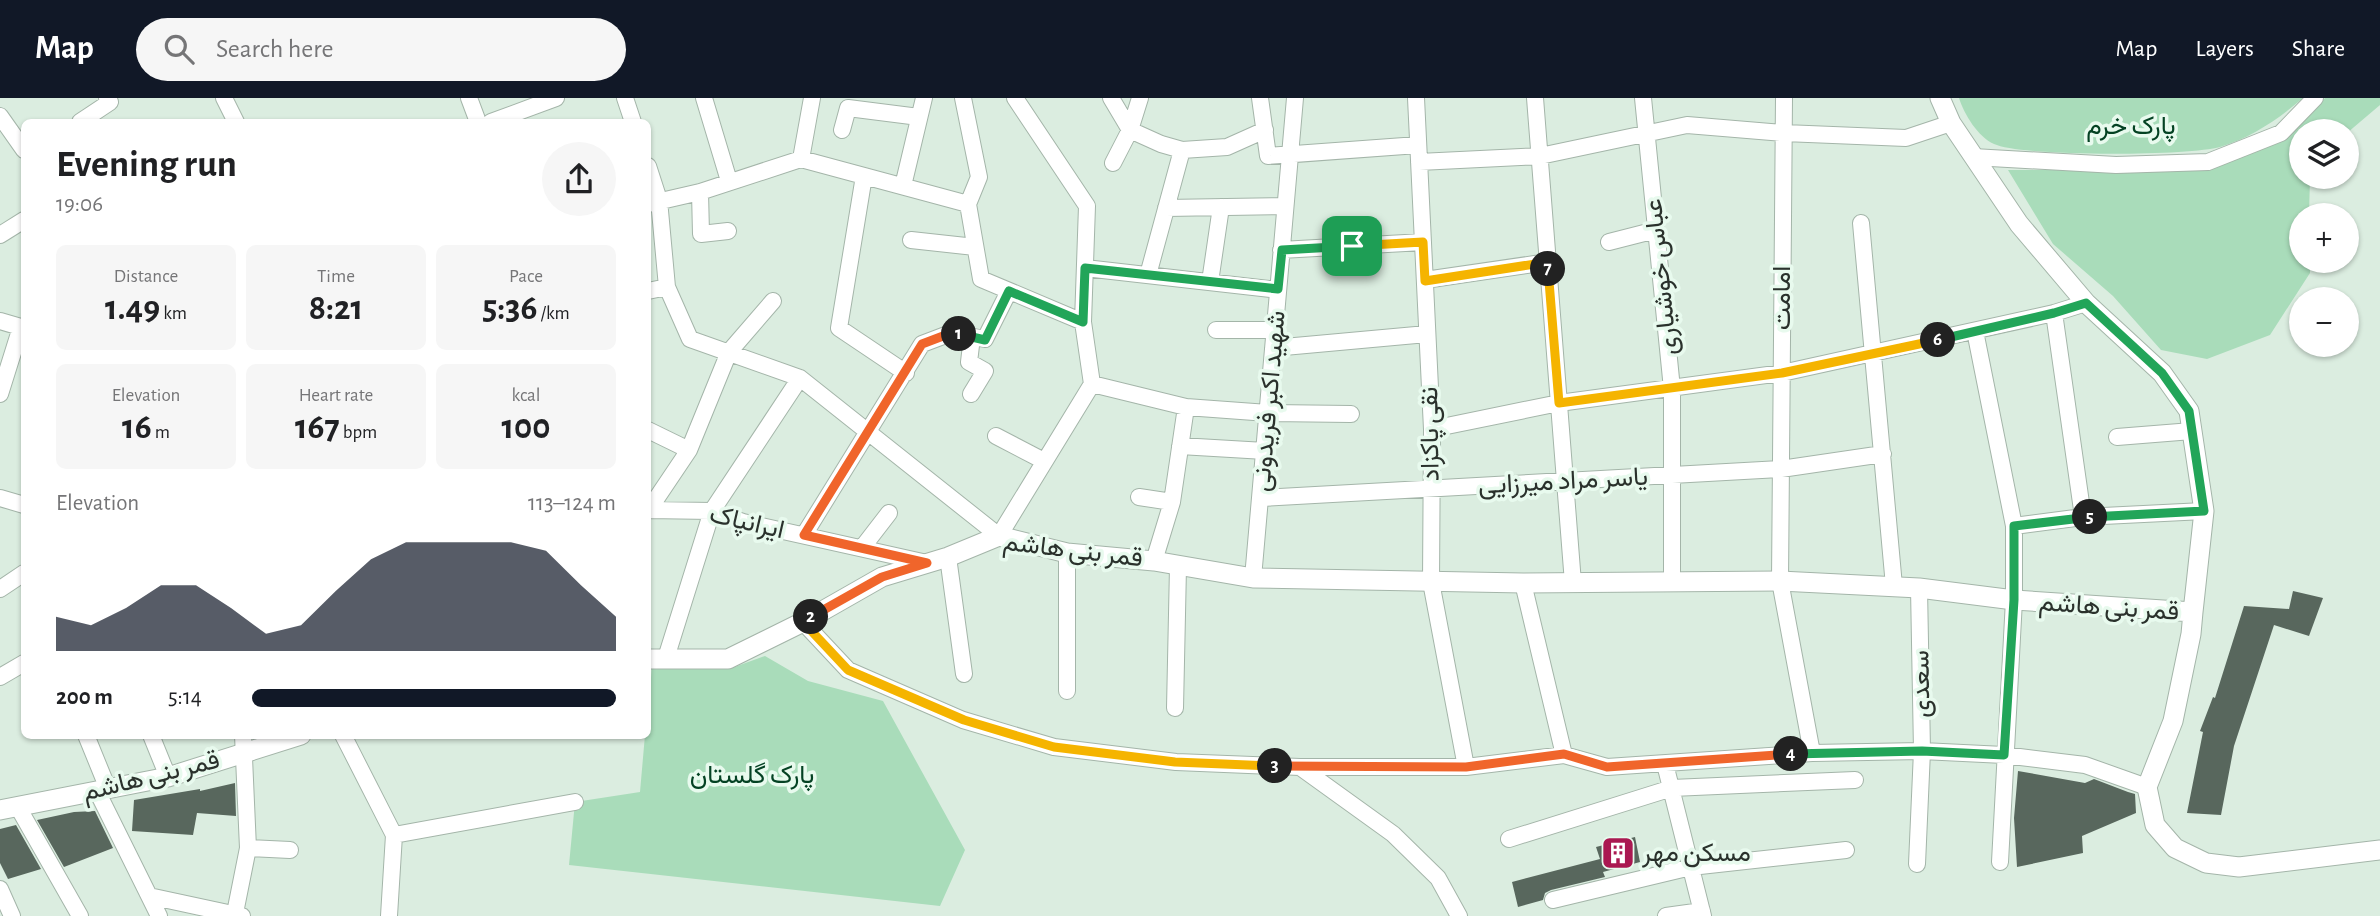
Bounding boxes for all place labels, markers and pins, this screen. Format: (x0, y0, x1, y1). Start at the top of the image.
pin (1322, 216, 1382, 276)
pin: 7 (1530, 252, 1566, 286)
pin: 1 (942, 316, 976, 352)
pin: 6 (1920, 322, 1955, 358)
pin: 5 (2072, 500, 2108, 534)
pin: 2 (794, 600, 828, 634)
pin: 4 (1774, 736, 1809, 772)
pin: 3 (1258, 748, 1292, 784)
building icon: مسکن مهر (1599, 834, 1637, 872)
place label: مسکن مهر (1641, 840, 1751, 868)

